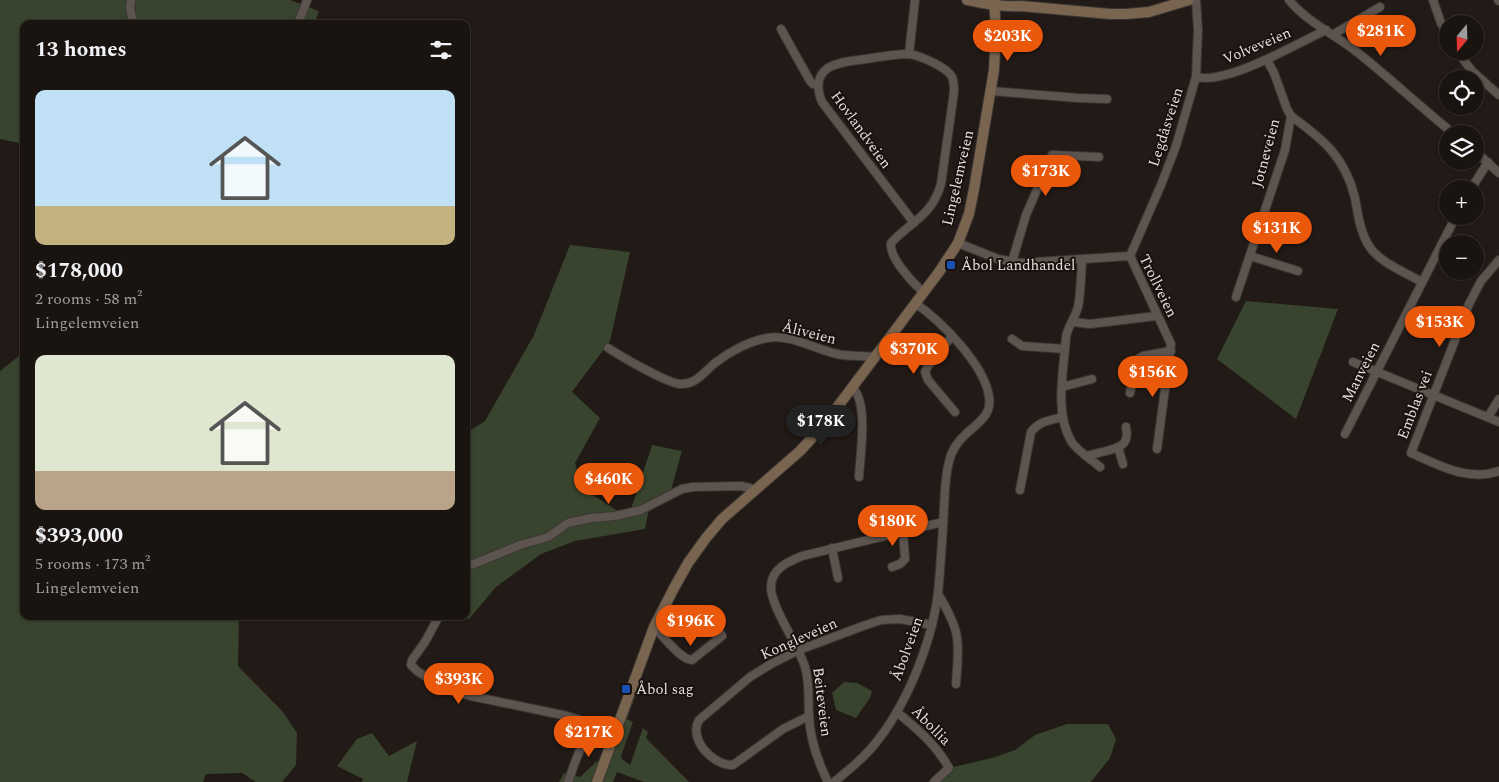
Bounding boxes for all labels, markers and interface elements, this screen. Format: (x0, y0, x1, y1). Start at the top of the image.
pin: $281K (1346, 15, 1416, 57)
north arrow (1439, 15, 1484, 60)
map controls (1439, 15, 1484, 280)
text: $281K (1357, 19, 1405, 43)
pin: $203K (973, 20, 1043, 62)
street label: Volveveien (1219, 21, 1295, 71)
text: $203K (984, 24, 1032, 48)
text: 13 homes (35, 34, 127, 66)
icon: filters (427, 36, 455, 64)
button: locate (1439, 70, 1484, 115)
street label: Legdåsveien (1142, 84, 1190, 170)
street label: Hovlandveien (825, 86, 897, 174)
street label: Jotneveien (1246, 116, 1286, 190)
icon: home (200, 123, 290, 213)
button: layers (1439, 125, 1484, 170)
street label: Lingelemveien (936, 128, 980, 228)
pin: $173K (1011, 154, 1081, 197)
text: $173K (1022, 159, 1070, 183)
button: + (1439, 180, 1484, 225)
pin: $131K (1242, 212, 1312, 254)
text: $131K (1253, 216, 1301, 240)
button: − (1439, 235, 1484, 280)
street label: Trollveien (1133, 251, 1183, 322)
place label: Åbol Landhandel (961, 254, 1075, 277)
text: $178,000 (35, 255, 123, 287)
marker: Åbol Landhandel (945, 259, 957, 271)
text: 2 rooms · 58 m² (35, 287, 142, 311)
pin: $153K (1405, 306, 1475, 348)
text: $153K (1416, 310, 1464, 334)
text: Lingelemveien (35, 311, 139, 335)
street label: Åliveien (779, 315, 839, 351)
pin: $370K (879, 332, 949, 375)
text: $370K (890, 337, 938, 361)
street label: Manveien (1336, 337, 1386, 406)
pin: $156K (1118, 356, 1188, 398)
text: $156K (1129, 360, 1177, 384)
street label: Emblas vei (1391, 367, 1439, 443)
icon: home (200, 388, 290, 478)
pin: $178K (786, 404, 856, 447)
text: $178K (797, 409, 845, 433)
pin: $460K (574, 462, 644, 505)
text: $460K (585, 467, 633, 491)
pin: $180K (858, 504, 928, 547)
text: $180K (869, 509, 917, 533)
text: $393,000 (35, 520, 123, 552)
text: 5 rooms · 173 m² (35, 552, 150, 576)
text: Lingelemveien (35, 576, 139, 600)
pin: $196K (656, 604, 726, 647)
text: $196K (667, 609, 715, 633)
street label: Kongleveien (757, 612, 841, 666)
street label: Åbolveien (885, 613, 929, 684)
pin: $393K (424, 662, 494, 705)
street label: Beiteveien (806, 666, 838, 738)
text: $393K (435, 667, 483, 691)
place label: Åbol sag (636, 678, 694, 701)
marker: Åbol sag (620, 683, 632, 695)
street label: Åbollia (906, 701, 957, 752)
pin: $217K (554, 716, 624, 758)
text: $217K (565, 720, 613, 744)

